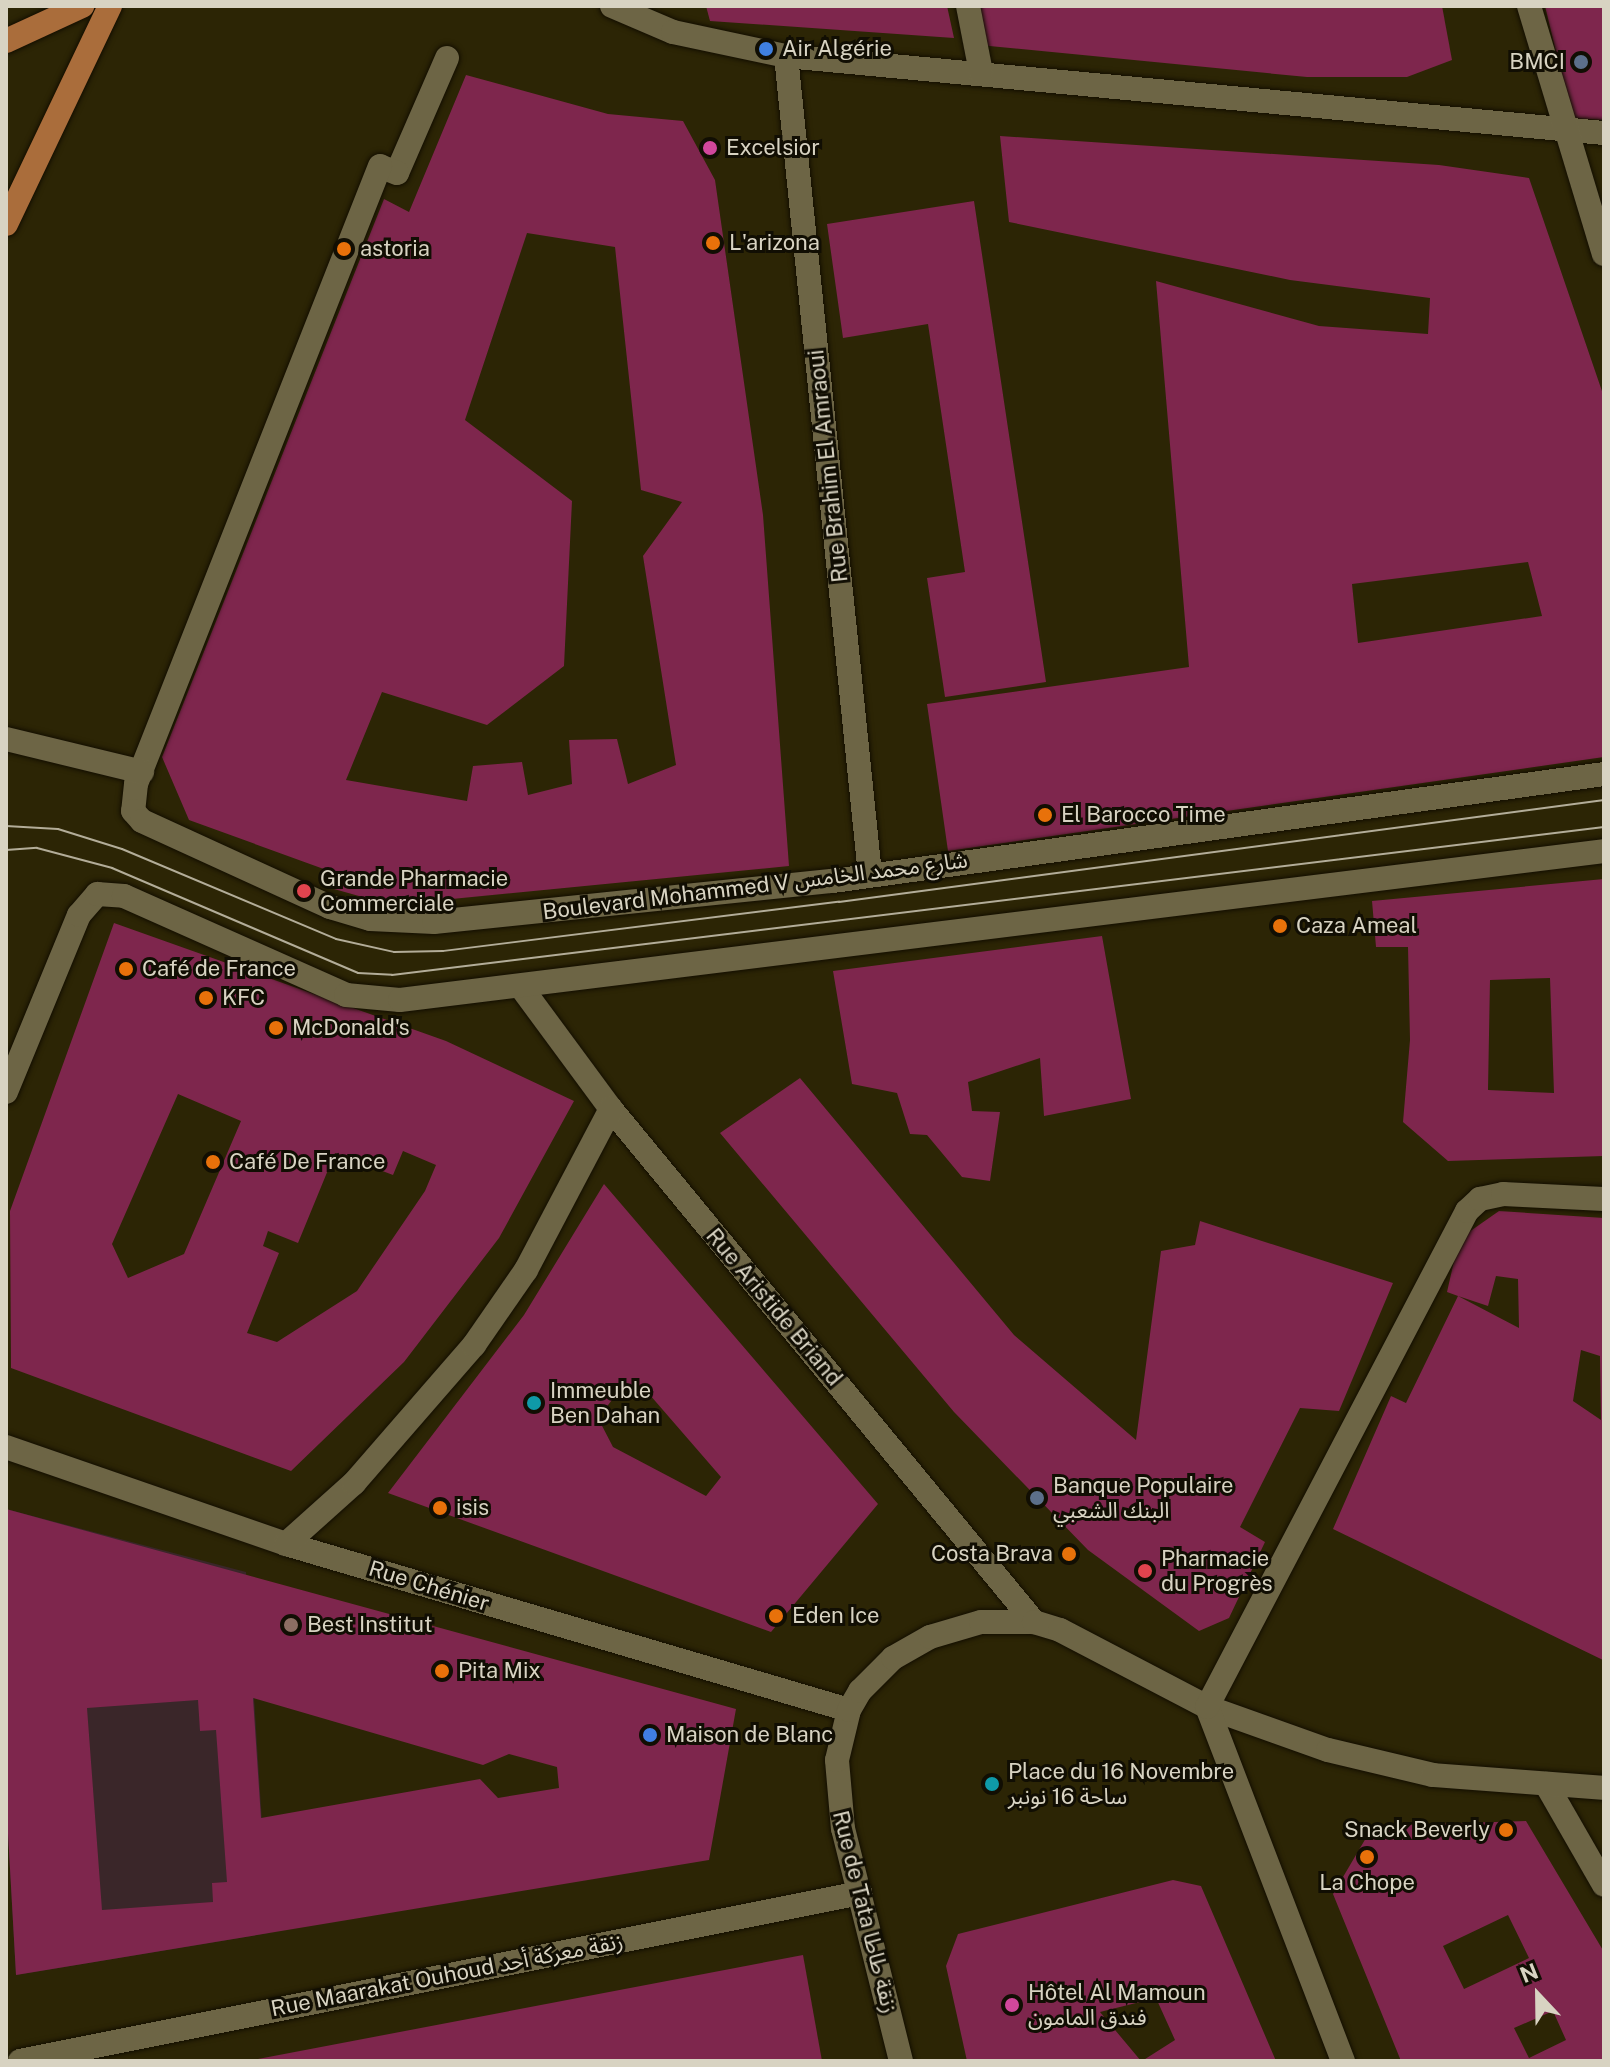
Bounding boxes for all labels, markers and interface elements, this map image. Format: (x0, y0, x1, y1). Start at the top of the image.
place label: Air Algérie (782, 36, 892, 62)
marker: Air Algérie (757, 40, 775, 58)
place label: BMCI (1509, 49, 1565, 75)
marker: BMCI (1572, 53, 1590, 71)
place label: Excelsior (726, 135, 820, 161)
marker: Excelsior (701, 139, 719, 157)
place label: L'arizona (729, 230, 820, 256)
marker: L'arizona (704, 234, 722, 252)
place label: astoria (360, 236, 430, 262)
marker: astoria (335, 240, 353, 258)
street label: Rue Brahim El Amraoui (803, 348, 853, 584)
place label: El Barocco Time (1061, 802, 1226, 828)
marker: El Barocco Time (1036, 806, 1054, 824)
street label: Boulevard Mohammed V شارع محمد الخامس (541, 847, 969, 925)
place label: Grande Pharmacie Commerciale (320, 865, 508, 916)
marker: Grande Pharmacie Commerciale (295, 882, 313, 900)
place label: Caza Ameal (1296, 913, 1417, 939)
marker: Caza Ameal (1271, 917, 1289, 935)
place label: Café de France (142, 956, 297, 982)
marker: Café de France (117, 960, 135, 978)
place label: KFC (222, 985, 265, 1011)
marker: KFC (197, 989, 215, 1007)
place label: McDonald's (292, 1015, 410, 1041)
marker: McDonald's (267, 1019, 285, 1037)
place label: Café De France (229, 1149, 386, 1175)
marker: Café De France (204, 1153, 222, 1171)
street label: Rue Aristide Briand (700, 1223, 848, 1391)
place label: Immeuble Ben Dahan (550, 1377, 660, 1428)
marker: Immeuble Ben Dahan (525, 1394, 543, 1412)
place label: Banque Populaire البنك الشعبي (1053, 1472, 1234, 1524)
marker: Banque Populaire البنك الشعبي (1028, 1489, 1046, 1507)
place label: isis (456, 1495, 489, 1521)
marker: isis (431, 1499, 449, 1517)
place label: Costa Brava (931, 1541, 1053, 1567)
marker: Costa Brava (1060, 1545, 1078, 1563)
place label: Pharmacie du Progrès (1161, 1545, 1273, 1596)
street label: Rue Chénier (365, 1555, 493, 1617)
marker: Pharmacie du Progrès (1136, 1562, 1154, 1580)
place label: Eden Ice (792, 1603, 880, 1629)
marker: Eden Ice (767, 1607, 785, 1625)
place label: Best Institut (307, 1612, 432, 1638)
marker: Best Institut (282, 1616, 300, 1634)
place label: Pita Mix (458, 1658, 541, 1684)
marker: Pita Mix (433, 1662, 451, 1680)
place label: Maison de Blanc (666, 1722, 834, 1748)
marker: Maison de Blanc (641, 1726, 659, 1744)
place label: Place du 16 Novembre ساحة 16 نونبر (1008, 1758, 1235, 1810)
marker: Place du 16 Novembre ساحة 16 نونبر (983, 1775, 1001, 1793)
street label: Rue de Tata زنقة طاطا (827, 1808, 903, 2016)
place label: Snack Beverly (1344, 1817, 1490, 1843)
marker: Snack Beverly (1497, 1821, 1515, 1839)
marker: La Chope (1358, 1848, 1376, 1866)
place label: La Chope (1319, 1870, 1415, 1896)
street label: Rue Maarakat Ouhoud زنقة معركة أحد (269, 1928, 625, 2022)
north arrow (1498, 1955, 1578, 2035)
text: N (1516, 1957, 1542, 1988)
place label: Hôtel Al Mamoun فندق المامون (1028, 1979, 1206, 2030)
marker: Hôtel Al Mamoun فندق المامون (1003, 1996, 1021, 2014)

